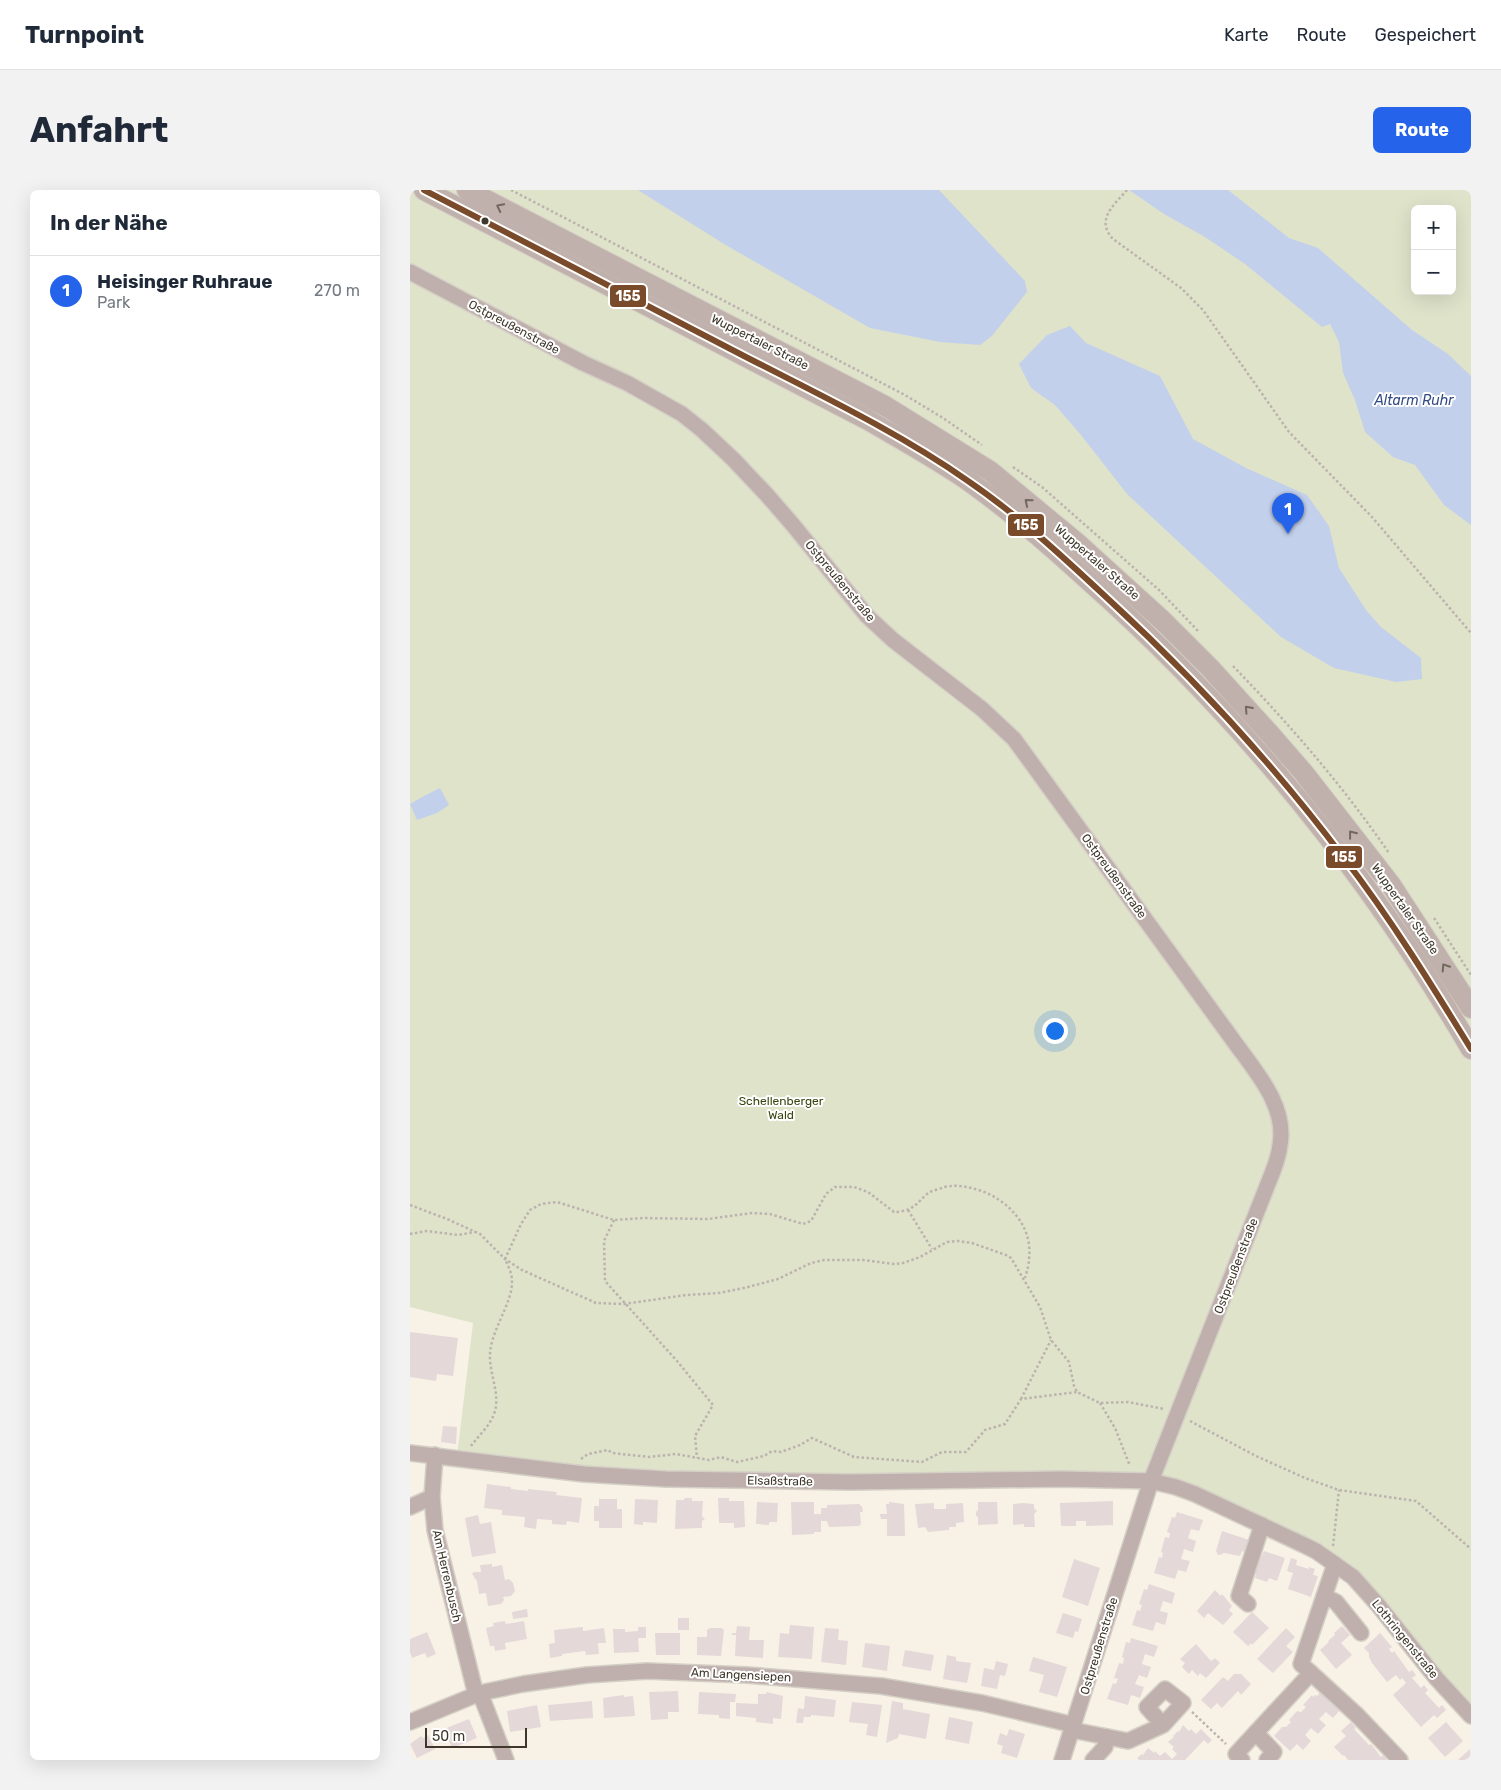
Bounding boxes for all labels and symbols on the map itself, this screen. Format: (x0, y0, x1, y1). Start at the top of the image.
one-way arrow (496, 203, 505, 213)
unlabelled marker (480, 216, 490, 226)
line badge: 155 (609, 284, 647, 308)
text: 155 (615, 288, 641, 305)
street label: Ostpreußenstraße (466, 297, 562, 357)
street label: Wuppertaler Straße (709, 311, 811, 373)
water label: Altarm Ruhr (1373, 392, 1454, 409)
pin: 1 (1272, 493, 1304, 534)
one-way arrow (1025, 500, 1034, 508)
line badge: 155 (1007, 513, 1045, 537)
text: 155 (1013, 517, 1039, 534)
street label: Wuppertaler Straße (1052, 521, 1142, 603)
street label: Ostpreußenstraße (802, 538, 878, 624)
one-way arrow (1245, 706, 1254, 715)
street label: Ostpreußenstraße (1079, 831, 1150, 921)
one-way arrow (1349, 831, 1357, 840)
line badge: 155 (1325, 845, 1363, 869)
text: 155 (1331, 849, 1357, 866)
street label: Wuppertaler Straße (1368, 861, 1442, 957)
one-way arrow (1442, 963, 1451, 973)
your location (1042, 1018, 1068, 1044)
park label: Schellenberger Wald (739, 1094, 824, 1122)
street label: Ostpreußenstraße (1211, 1216, 1261, 1316)
street label: Elsaßstraße (747, 1473, 813, 1489)
street label: Am Herrenbusch (430, 1528, 464, 1624)
street label: Ostpreußenstraße (1078, 1595, 1121, 1696)
street label: Lothringenstraße (1369, 1597, 1441, 1681)
street label: Am Langensiepen (691, 1665, 791, 1685)
scale bar (425, 1725, 528, 1748)

